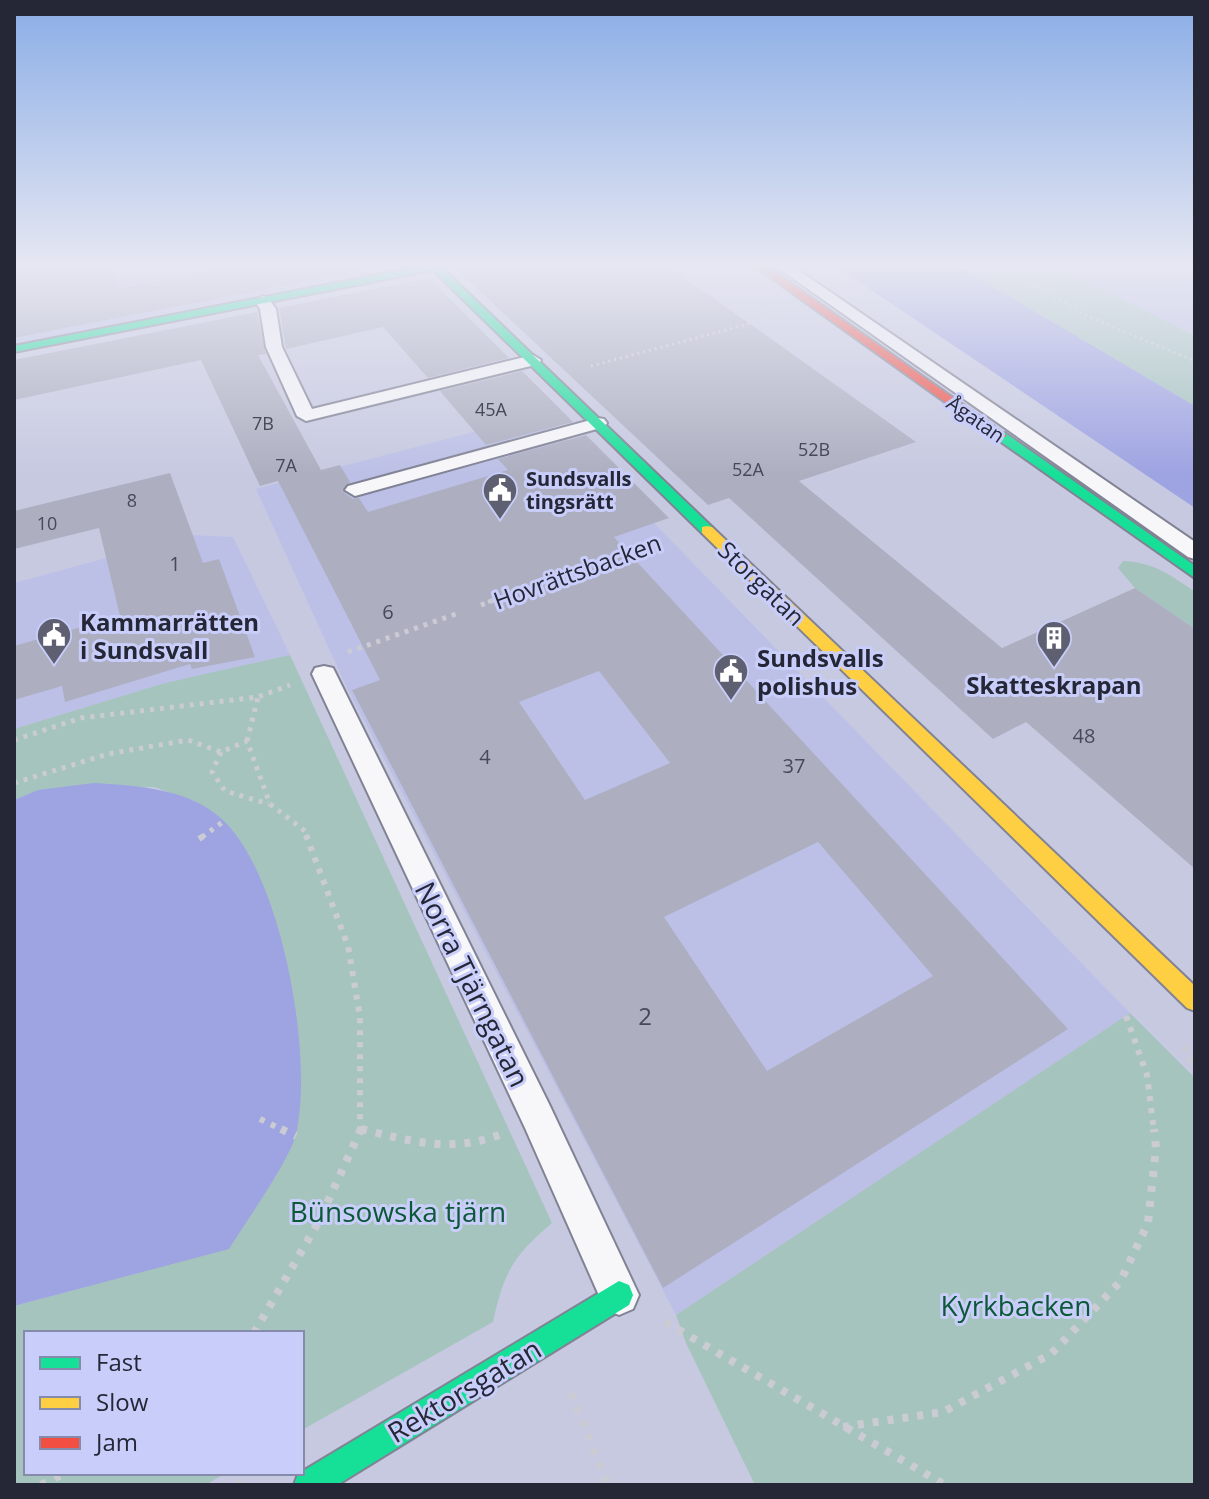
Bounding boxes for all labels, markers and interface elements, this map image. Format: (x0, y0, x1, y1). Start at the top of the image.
street label: Ågatan (942, 389, 1010, 449)
house number: 45A (475, 397, 508, 421)
house number: 7B (252, 411, 274, 435)
house number: 52B (798, 437, 830, 461)
house number: 7A (275, 453, 297, 477)
house number: 52A (732, 457, 765, 481)
place label: Sundsvalls tingsrätt (526, 465, 632, 515)
public building icon: Sundsvalls tingsrätt (481, 471, 519, 521)
house number: 8 (127, 488, 137, 512)
house number: 10 (37, 511, 57, 535)
street label: Hovrättsbacken (489, 525, 665, 617)
street label: Storgatan (711, 533, 813, 633)
house number: 1 (169, 550, 181, 577)
house number: 6 (382, 598, 394, 625)
place label: Kammarrätten i Sundsvall (80, 605, 259, 666)
public building icon: Kammarrätten i Sundsvall (35, 616, 73, 666)
building icon: Skatteskrapan (1035, 619, 1073, 669)
place label: Sundsvalls polishus (757, 641, 884, 702)
public building icon: Sundsvalls polishus (712, 652, 750, 702)
place label: Skatteskrapan (966, 668, 1142, 701)
house number: 48 (1073, 722, 1095, 749)
house number: 4 (479, 743, 491, 770)
house number: 37 (783, 752, 805, 779)
street label: Norra Tjärngatan (407, 875, 539, 1093)
house number: 2 (638, 999, 652, 1032)
park label: Bünsowska tjärn (290, 1192, 506, 1230)
park label: Kyrkbacken (940, 1286, 1092, 1324)
street label: Rektorsgatan (380, 1329, 548, 1451)
legend (24, 1331, 304, 1475)
text: Fast (96, 1345, 142, 1378)
text: Slow (96, 1385, 149, 1418)
text: Jam (94, 1425, 138, 1458)

